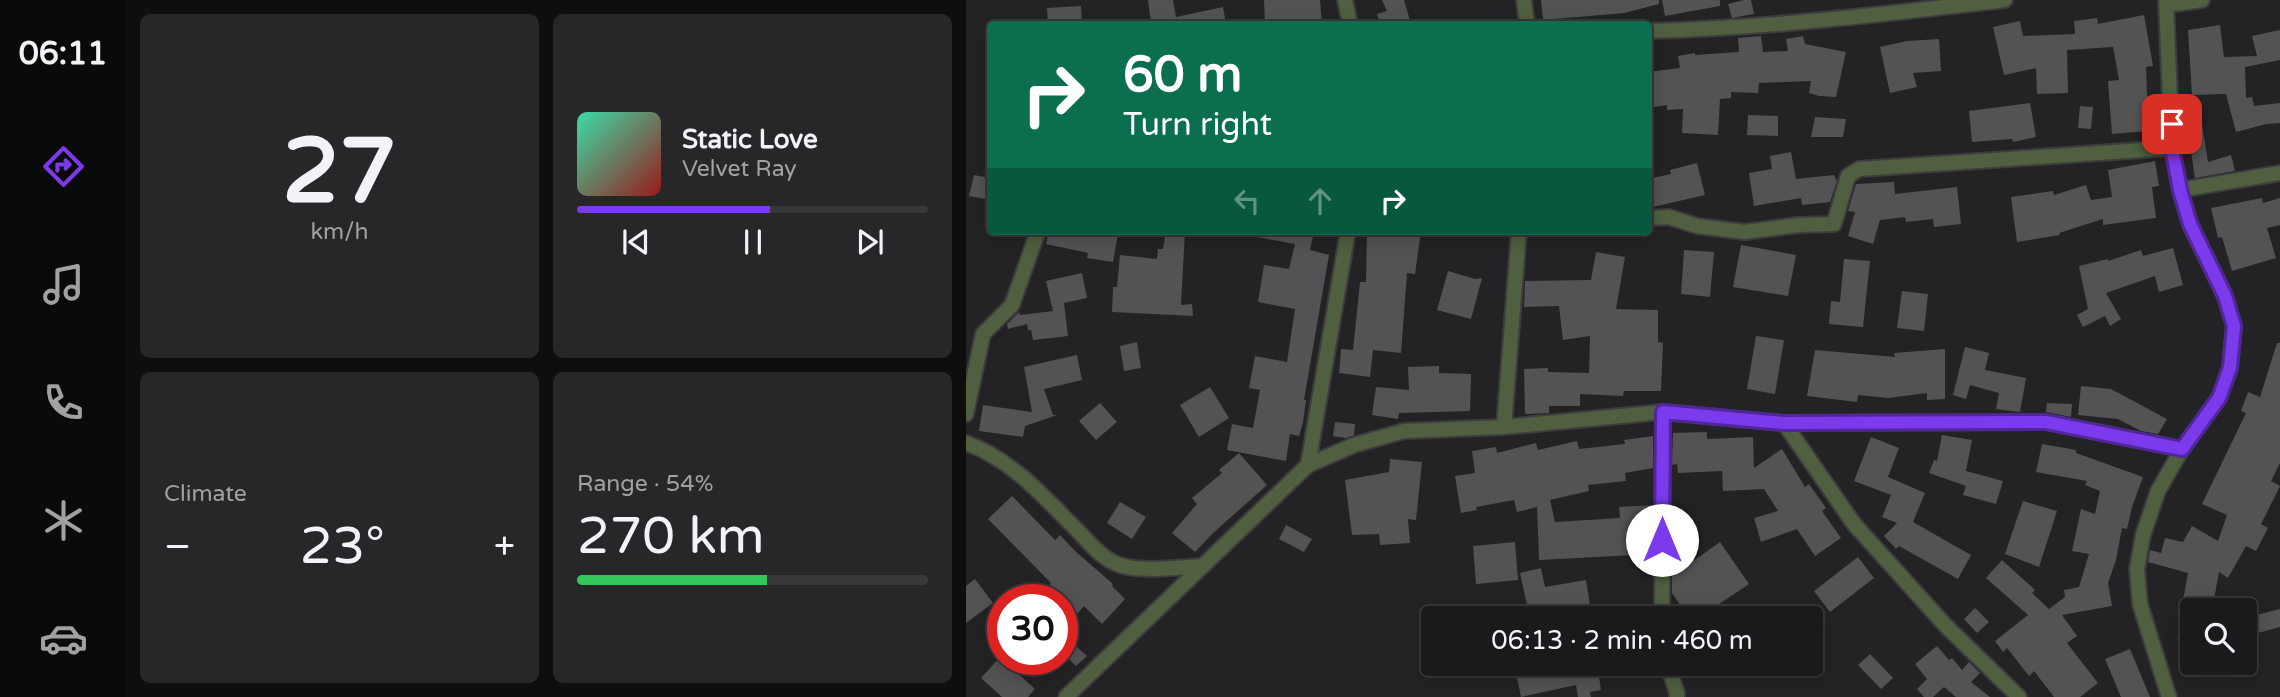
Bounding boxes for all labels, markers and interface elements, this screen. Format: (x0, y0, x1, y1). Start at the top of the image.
text: 06:11 (19, 35, 107, 73)
text: 60 m (1123, 46, 1242, 105)
icon: right (1008, 49, 1099, 140)
pin (2142, 94, 2202, 154)
icon: arrive (2153, 105, 2191, 143)
text: Turn right (1123, 106, 1272, 144)
text: 27 (282, 117, 397, 227)
text: Static Love (682, 124, 818, 155)
icon: directions (39, 142, 88, 191)
text: Velvet Ray (682, 155, 797, 183)
icon: left (1228, 182, 1266, 220)
icon: ahead (1301, 182, 1339, 220)
icon: right (1374, 182, 1412, 220)
text: km/h (311, 218, 368, 246)
icon: previous (617, 223, 655, 261)
icon: pause (734, 223, 772, 261)
icon: next (851, 223, 889, 261)
icon: music (39, 260, 88, 309)
icon: phone (39, 378, 88, 427)
text: Range · 54% (577, 470, 713, 498)
text: Climate (164, 480, 247, 508)
icon: climate (39, 496, 88, 545)
position arrow (1625, 503, 1699, 577)
text: 270 km (577, 505, 765, 568)
text: 23° (300, 515, 385, 578)
text: − (164, 524, 191, 570)
text: + (494, 524, 515, 570)
speed limit sign: 30 (987, 584, 1078, 675)
map controls (2180, 598, 2257, 675)
button: search (2180, 598, 2257, 675)
icon: car (39, 614, 88, 663)
text: 06:13 · 2 min · 460 m (1491, 625, 1753, 656)

